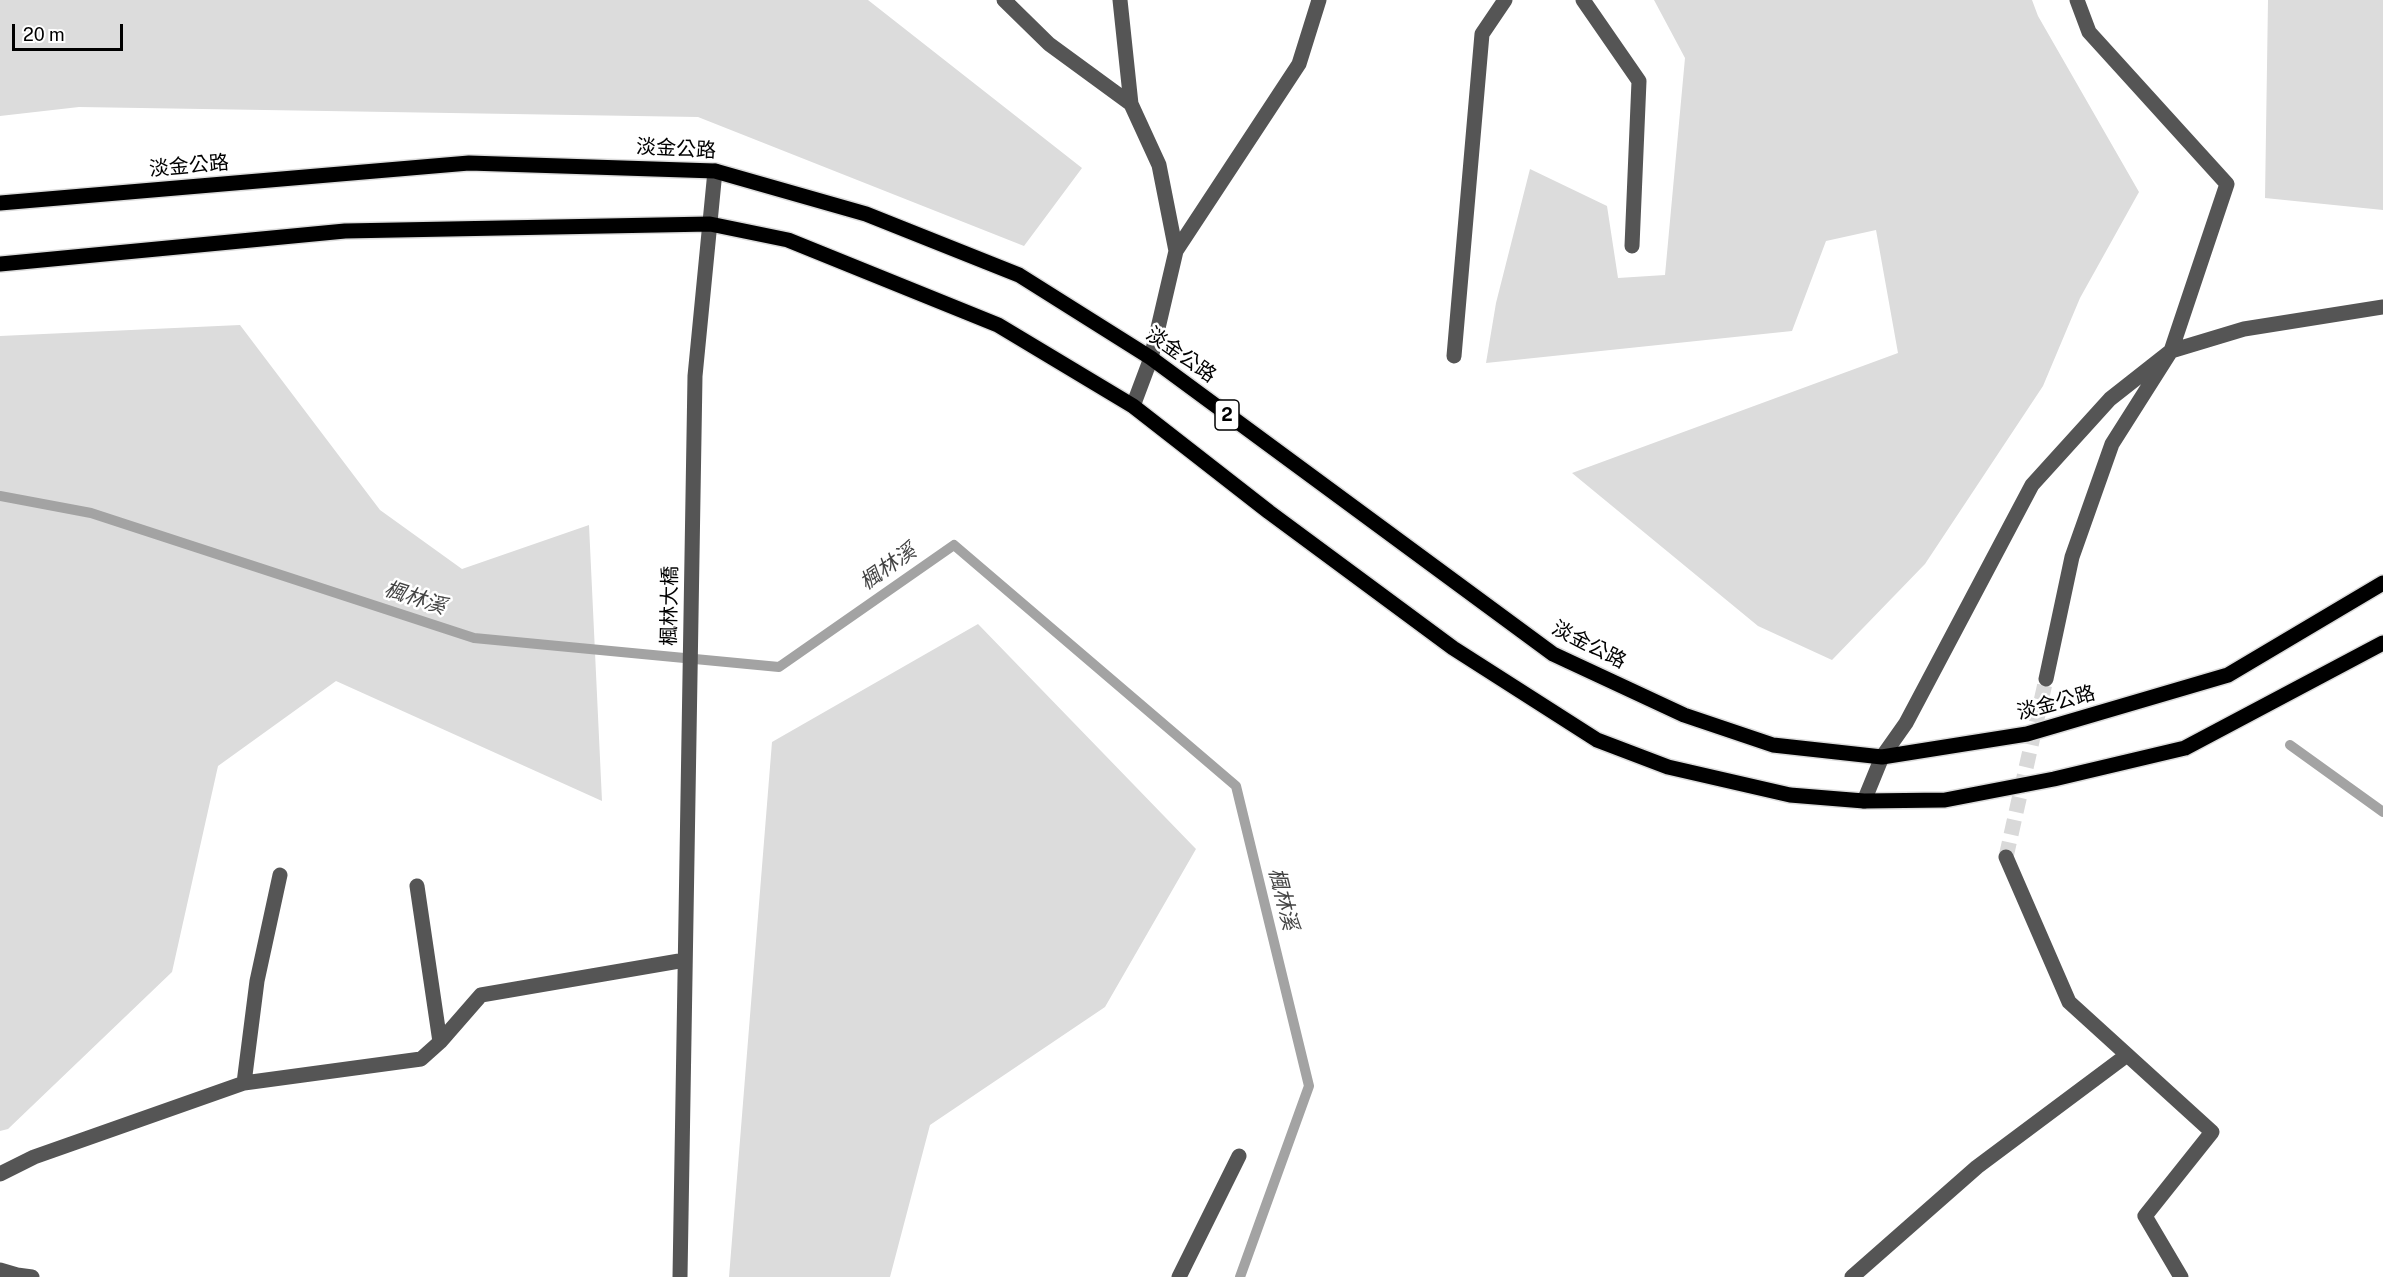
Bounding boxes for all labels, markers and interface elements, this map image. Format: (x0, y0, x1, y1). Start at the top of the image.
scale bar (15, 12, 126, 50)
text: 20 m (23, 24, 65, 45)
street label: 淡金公路 (635, 135, 717, 163)
street label: 淡金公路 (148, 151, 230, 181)
street label: 淡金公路 (1141, 322, 1221, 388)
road number: 2 (1215, 400, 1239, 430)
water label: 楓林溪 (855, 539, 921, 595)
street label: 楓林大橋 (657, 566, 683, 646)
water label: 楓林溪 (381, 576, 449, 620)
street label: 淡金公路 (1548, 616, 1630, 674)
street label: 淡金公路 (2014, 681, 2098, 725)
water label: 楓林溪 (1263, 865, 1303, 933)

